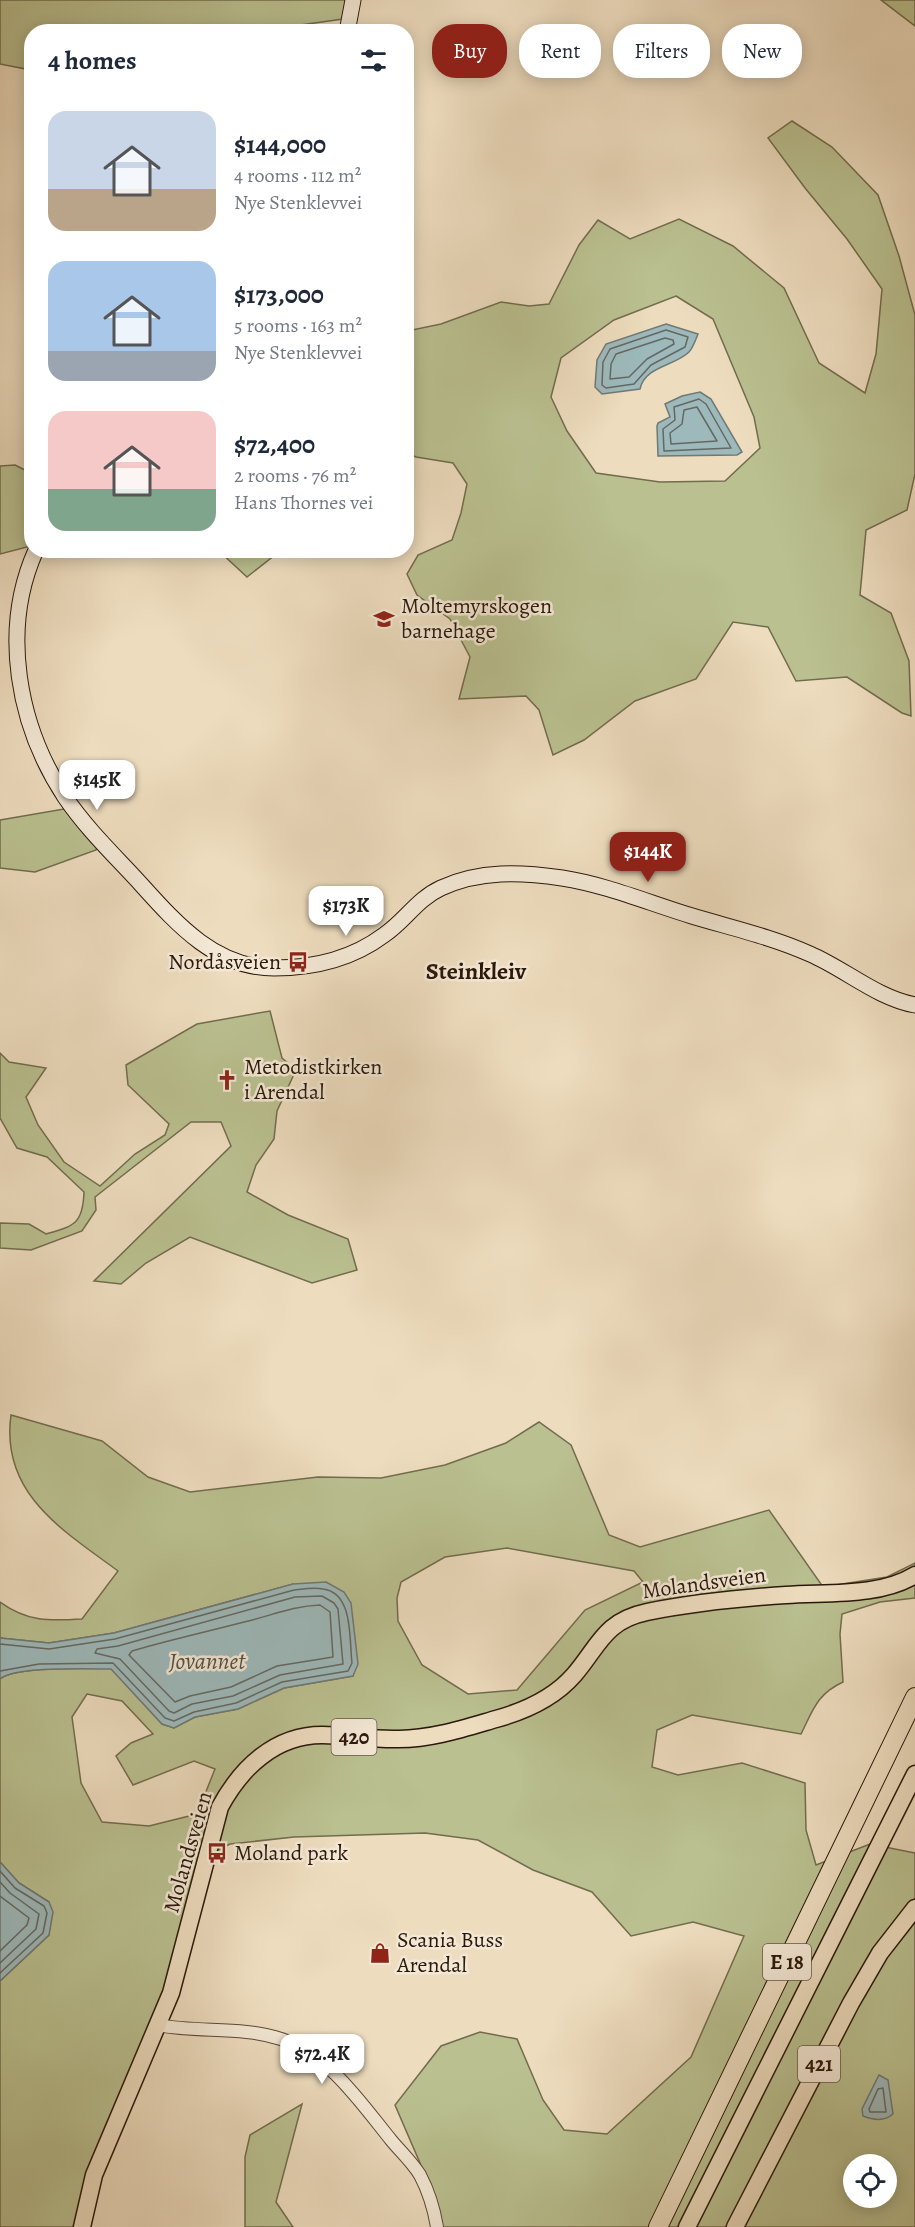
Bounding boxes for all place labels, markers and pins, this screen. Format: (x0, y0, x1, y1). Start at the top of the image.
place label: Moltemyrskogen barnehage (401, 591, 552, 646)
school or university icon: Moltemyrskogen barnehage (372, 607, 396, 631)
pin: $145K (55, 760, 139, 811)
pin: $144K (606, 832, 690, 883)
pin: $173K (304, 886, 388, 937)
place label: Nordåsveien (168, 947, 281, 977)
bus stop icon: Nordåsveien (286, 950, 310, 974)
place label: Metodistkirken i Arendal (244, 1052, 382, 1107)
church icon: Metodistkirken i Arendal (215, 1068, 239, 1092)
place label: Moland park (234, 1838, 348, 1868)
bus stop icon: Moland park (205, 1841, 229, 1865)
place label: Scania Buss Arendal (396, 1925, 503, 1980)
shop icon: Scania Buss Arendal (368, 1941, 392, 1965)
pin: $72.4K (273, 2034, 371, 2085)

